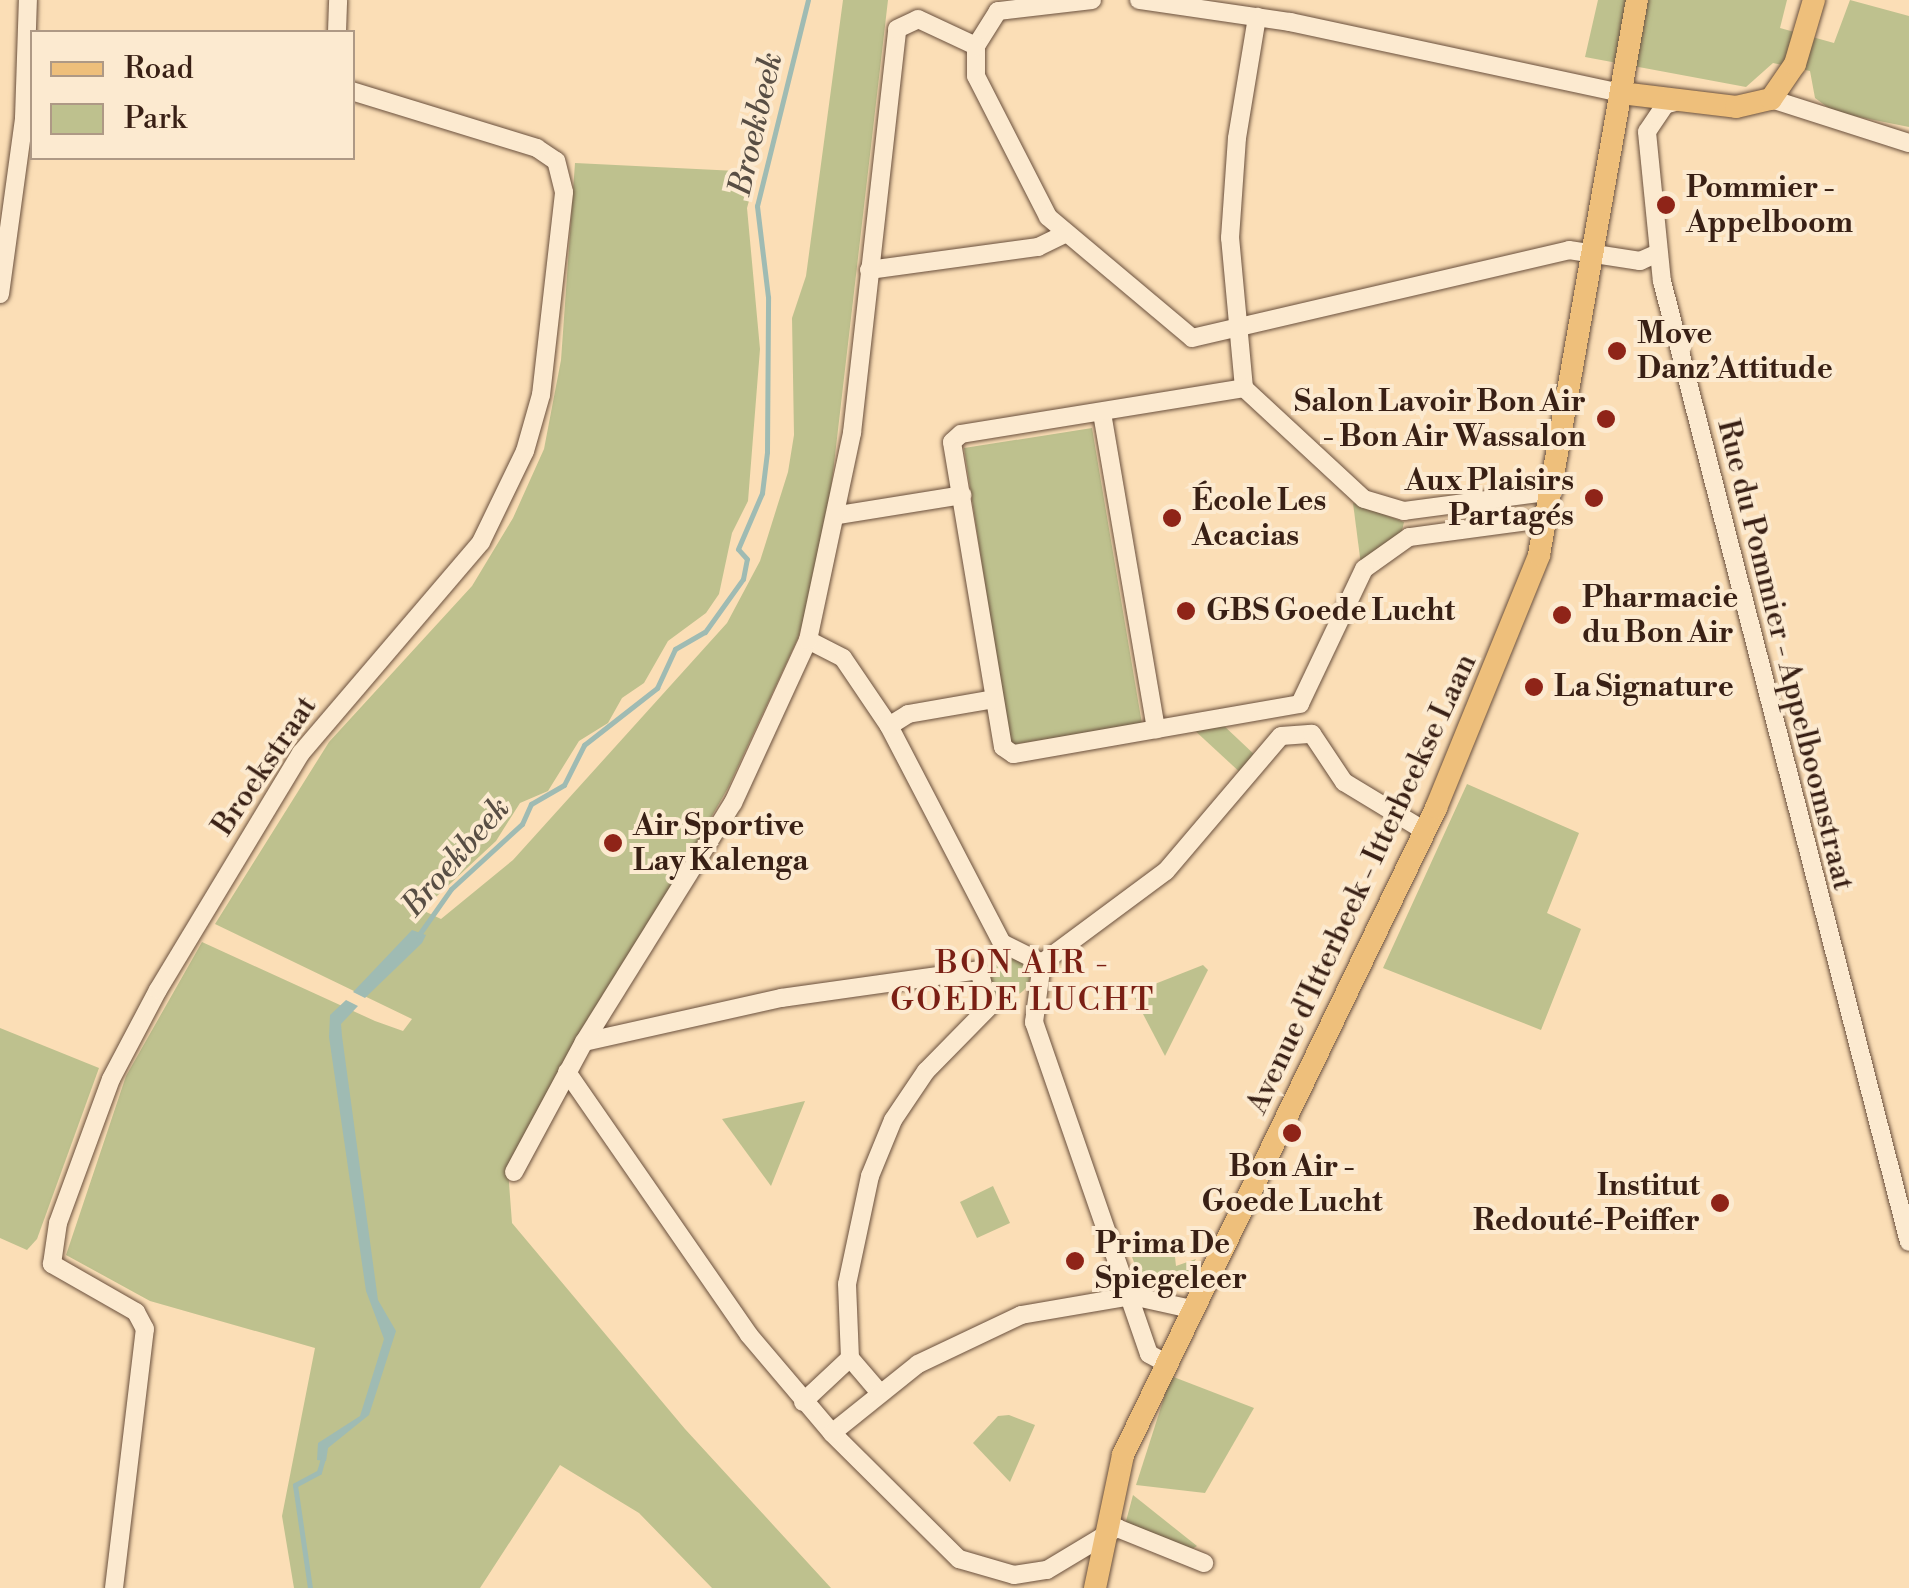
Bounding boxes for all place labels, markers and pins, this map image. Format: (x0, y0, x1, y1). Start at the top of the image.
place label: Pommier - Appelboom (1686, 170, 1853, 240)
marker: Pommier - Appelboom (1655, 194, 1677, 216)
place label: Move Danz’Attitude (1637, 316, 1833, 386)
marker: Move Danz’Attitude (1606, 340, 1628, 362)
place label: Salon Lavoir Bon Air - Bon Air Wassalon (1294, 384, 1586, 454)
marker: Salon Lavoir Bon Air - Bon Air Wassalon (1595, 408, 1617, 430)
place label: Aux Plaisirs Partagés (1405, 463, 1574, 534)
place label: École Les Acacias (1192, 483, 1326, 554)
marker: Aux Plaisirs Partagés (1583, 487, 1605, 509)
marker: École Les Acacias (1161, 507, 1183, 529)
place label: Pharmacie du Bon Air (1582, 580, 1738, 650)
place label: GBS Goede Lucht (1206, 593, 1455, 629)
marker: GBS Goede Lucht (1175, 600, 1197, 622)
marker: Pharmacie du Bon Air (1551, 604, 1573, 626)
place label: La Signature (1554, 669, 1734, 705)
marker: La Signature (1523, 676, 1545, 698)
place label: Air Sportive Lay Kalenga (633, 808, 809, 878)
marker: Air Sportive Lay Kalenga (602, 832, 624, 854)
marker: Bon Air - Goede Lucht (1281, 1122, 1303, 1144)
place label: Bon Air - Goede Lucht (1201, 1149, 1383, 1220)
place label: Institut Redouté-Peiffer (1473, 1168, 1700, 1238)
marker: Institut Redouté-Peiffer (1709, 1192, 1731, 1214)
place label: Prima De Spiegeleer (1095, 1226, 1247, 1296)
marker: Prima De Spiegeleer (1064, 1250, 1086, 1272)

